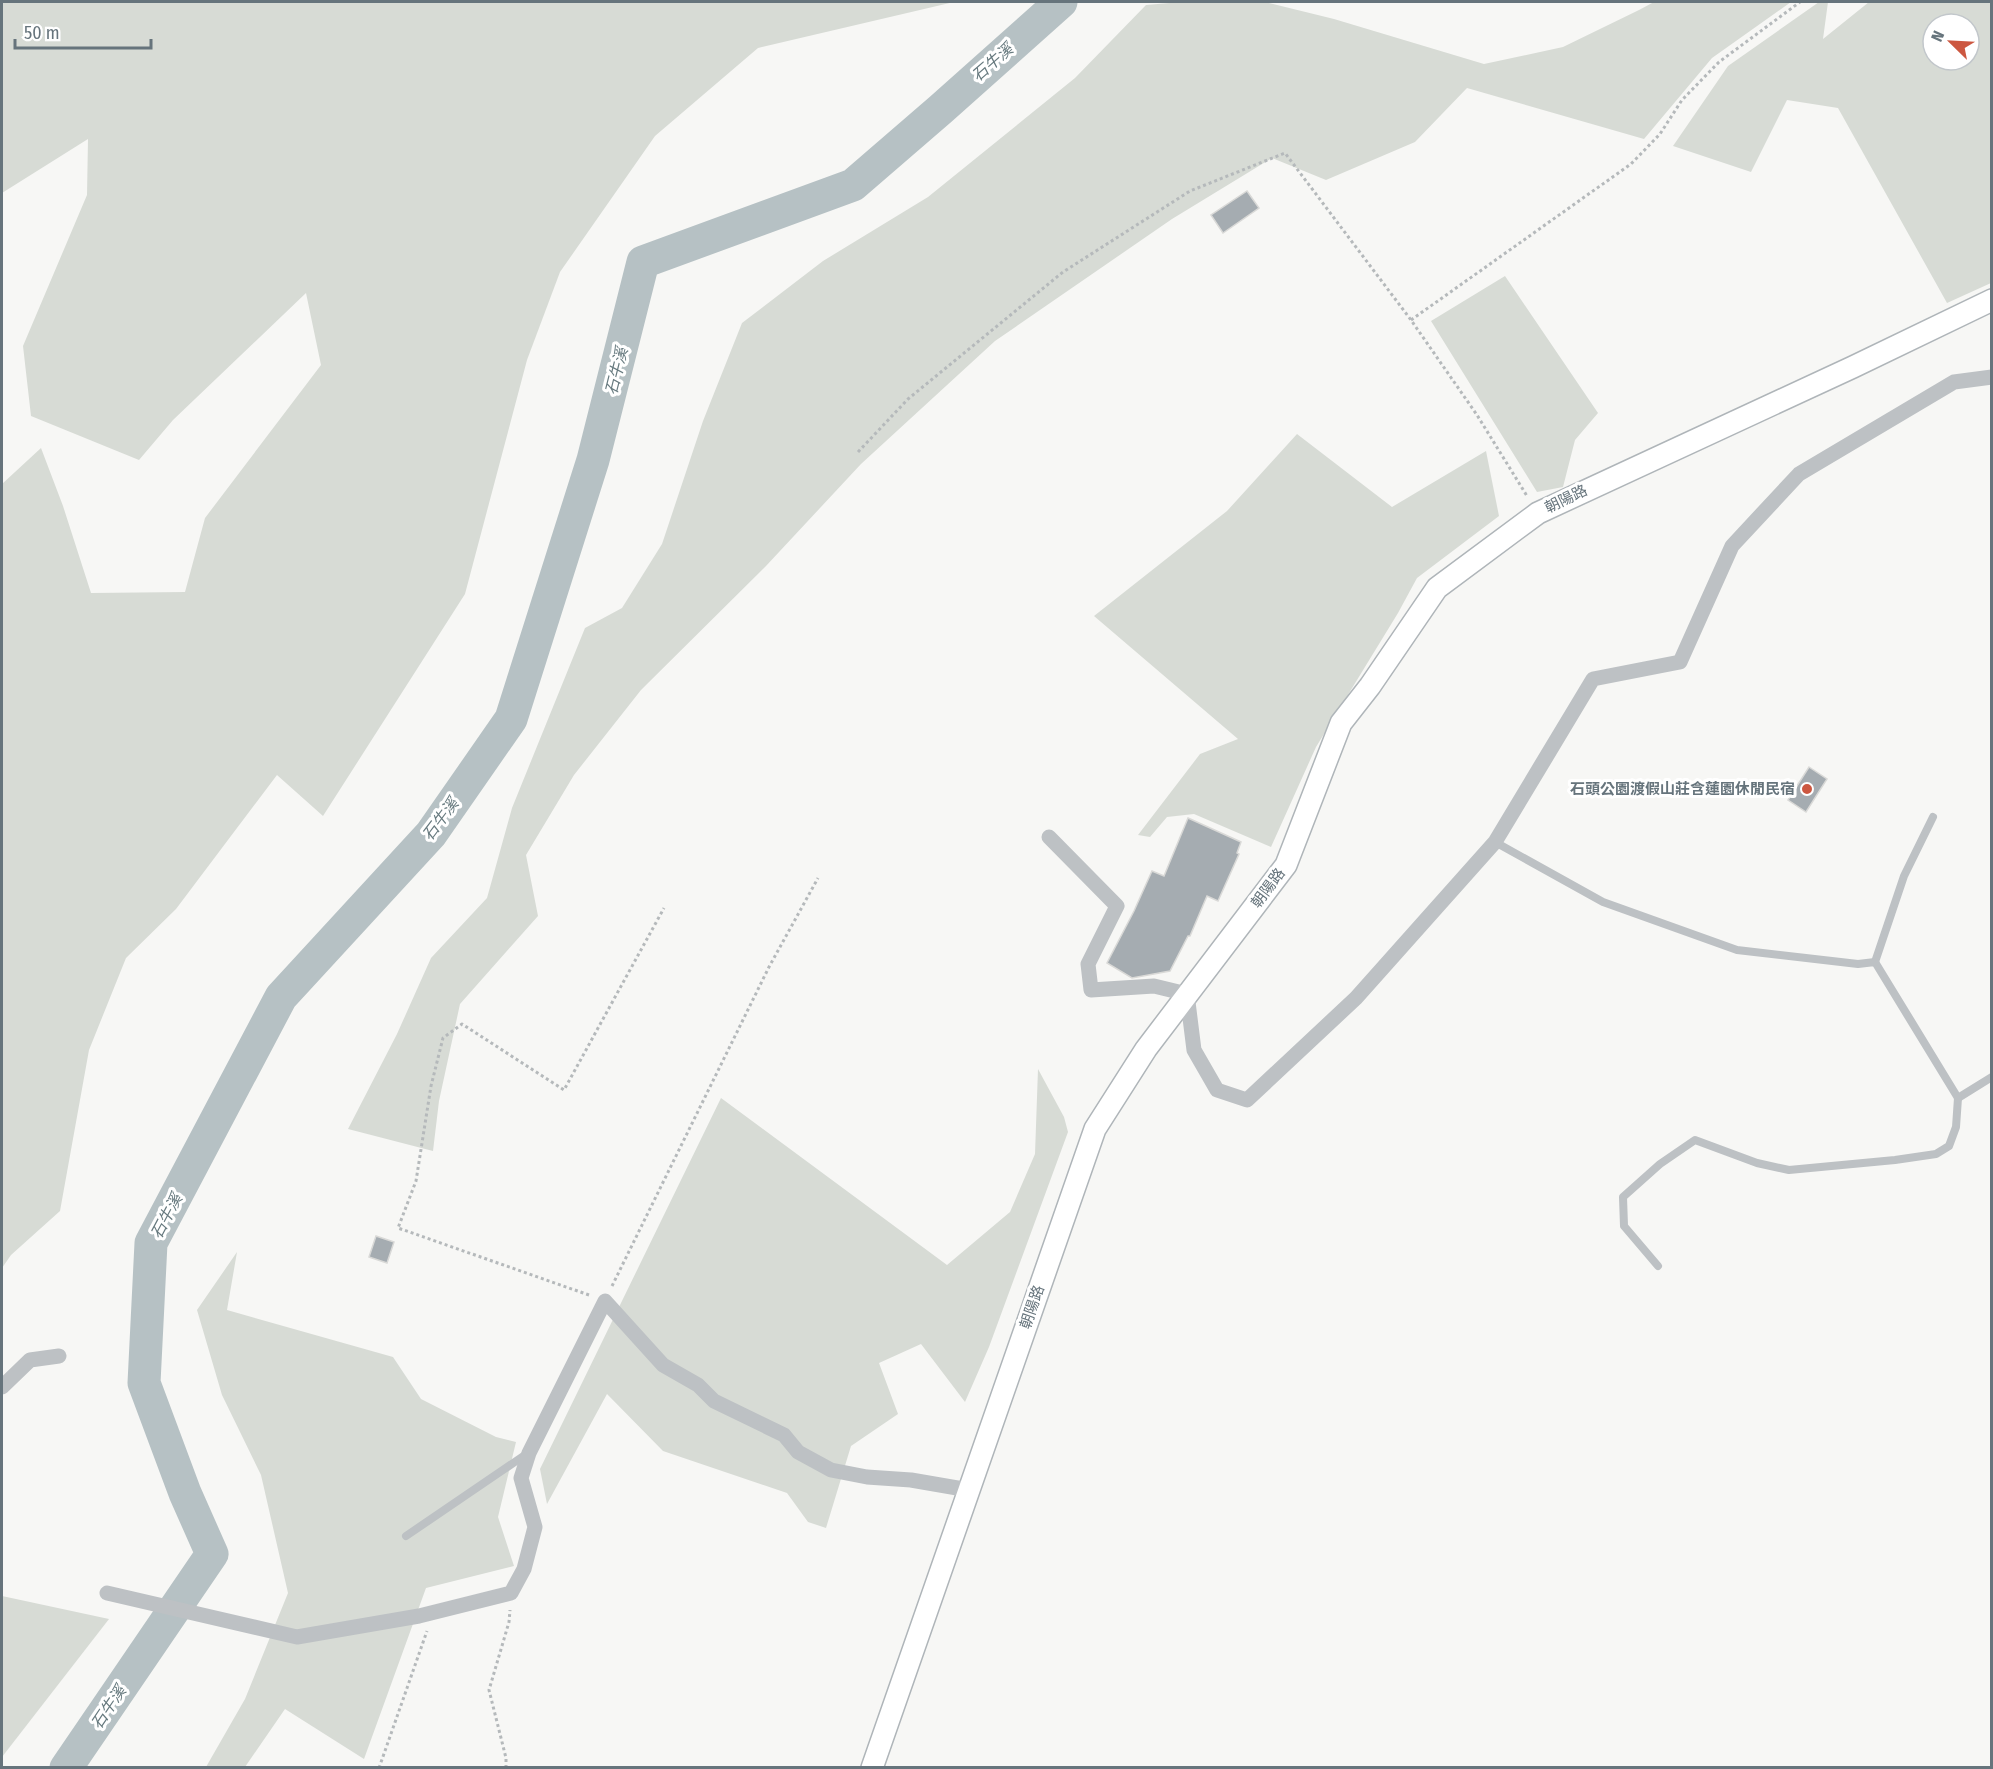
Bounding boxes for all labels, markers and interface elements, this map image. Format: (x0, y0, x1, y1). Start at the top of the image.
scale bar (15, 12, 152, 50)
north arrow (1921, 12, 1981, 72)
text: 50 m (24, 22, 60, 44)
text: N (1927, 28, 1948, 44)
water label: 石牛溪 (968, 38, 1018, 85)
water label: 石牛溪 (601, 344, 632, 397)
street label: 朝陽路 (1542, 481, 1590, 517)
place label: 石頭公園渡假山莊含蓮園休閒民宿 (1570, 780, 1795, 798)
marker: 石頭公園渡假山莊含蓮園休閒民宿 (1800, 782, 1814, 796)
water label: 石牛溪 (418, 793, 464, 844)
street label: 朝陽路 (1247, 865, 1289, 911)
water label: 石牛溪 (147, 1189, 187, 1242)
street label: 朝陽路 (1016, 1283, 1048, 1331)
water label: 石牛溪 (87, 1680, 131, 1732)

